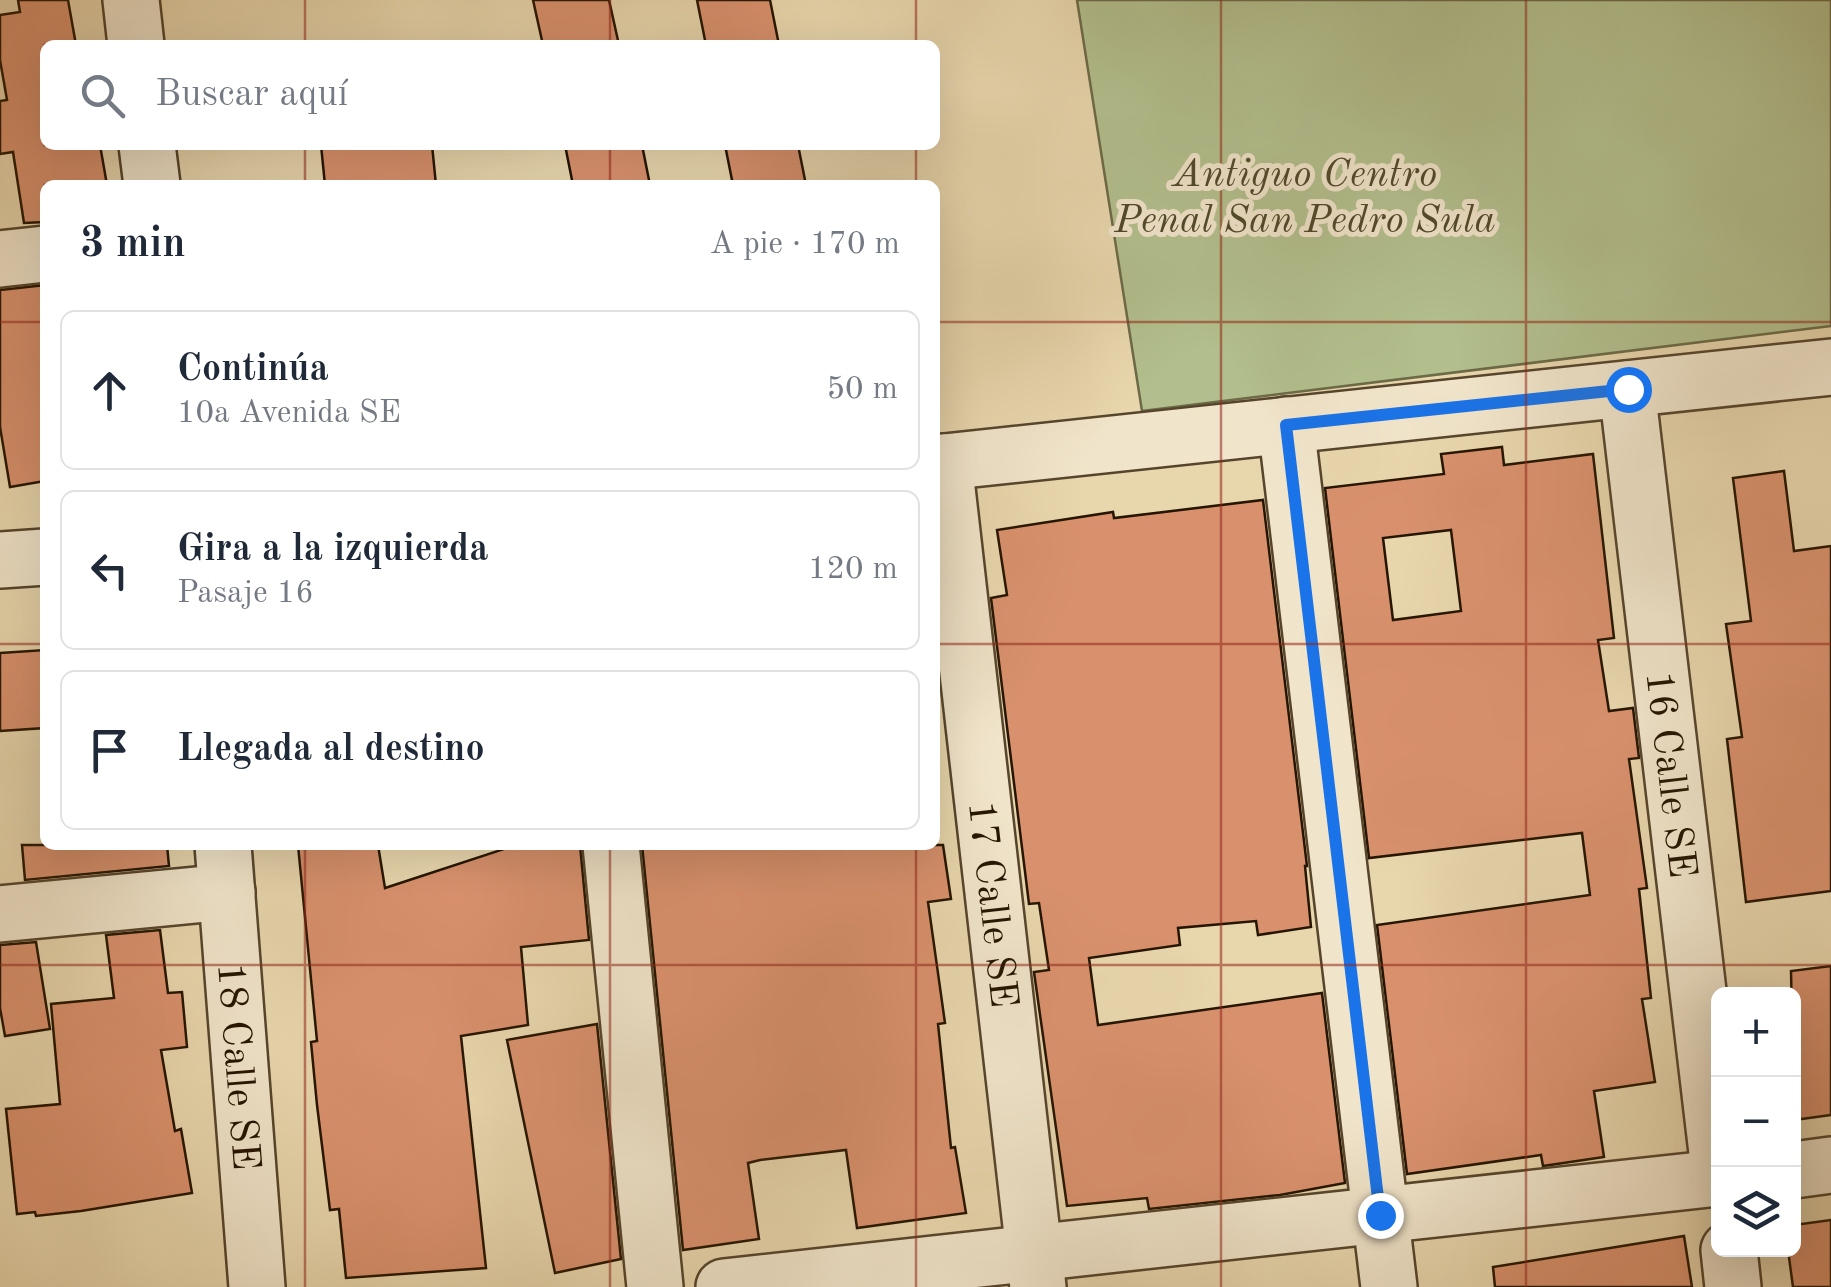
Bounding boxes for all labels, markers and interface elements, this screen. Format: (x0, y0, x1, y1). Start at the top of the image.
search box (40, 40, 940, 150)
icon: search (75, 68, 130, 123)
text: Buscar aquí (155, 76, 348, 114)
park label: Antiguo Centro Penal San Pedro Sula (1113, 156, 1496, 242)
text: 3 min (80, 224, 186, 266)
text: A pie · 170 m (710, 229, 900, 261)
text: Continúa (177, 351, 329, 389)
icon: ahead (82, 363, 137, 418)
route start (1606, 367, 1652, 413)
text: 50 m (827, 374, 898, 406)
text: 10a Avenida SE (177, 398, 401, 430)
text: Gira a la izquierda (177, 531, 489, 569)
icon: left (82, 543, 137, 598)
text: 120 m (808, 554, 898, 586)
text: Pasaje 16 (177, 578, 314, 610)
street label: 16 Calle SE (1636, 669, 1700, 880)
icon: arrive (82, 723, 137, 778)
text: Llegada al destino (177, 731, 485, 769)
street label: 17 Calle SE (959, 799, 1022, 1010)
street label: 18 Calle SE (208, 962, 264, 1172)
map controls (1711, 987, 1801, 1257)
button: + (1711, 987, 1801, 1077)
button: − (1711, 1077, 1801, 1167)
button: layers (1711, 1167, 1801, 1257)
route end (1358, 1193, 1404, 1239)

